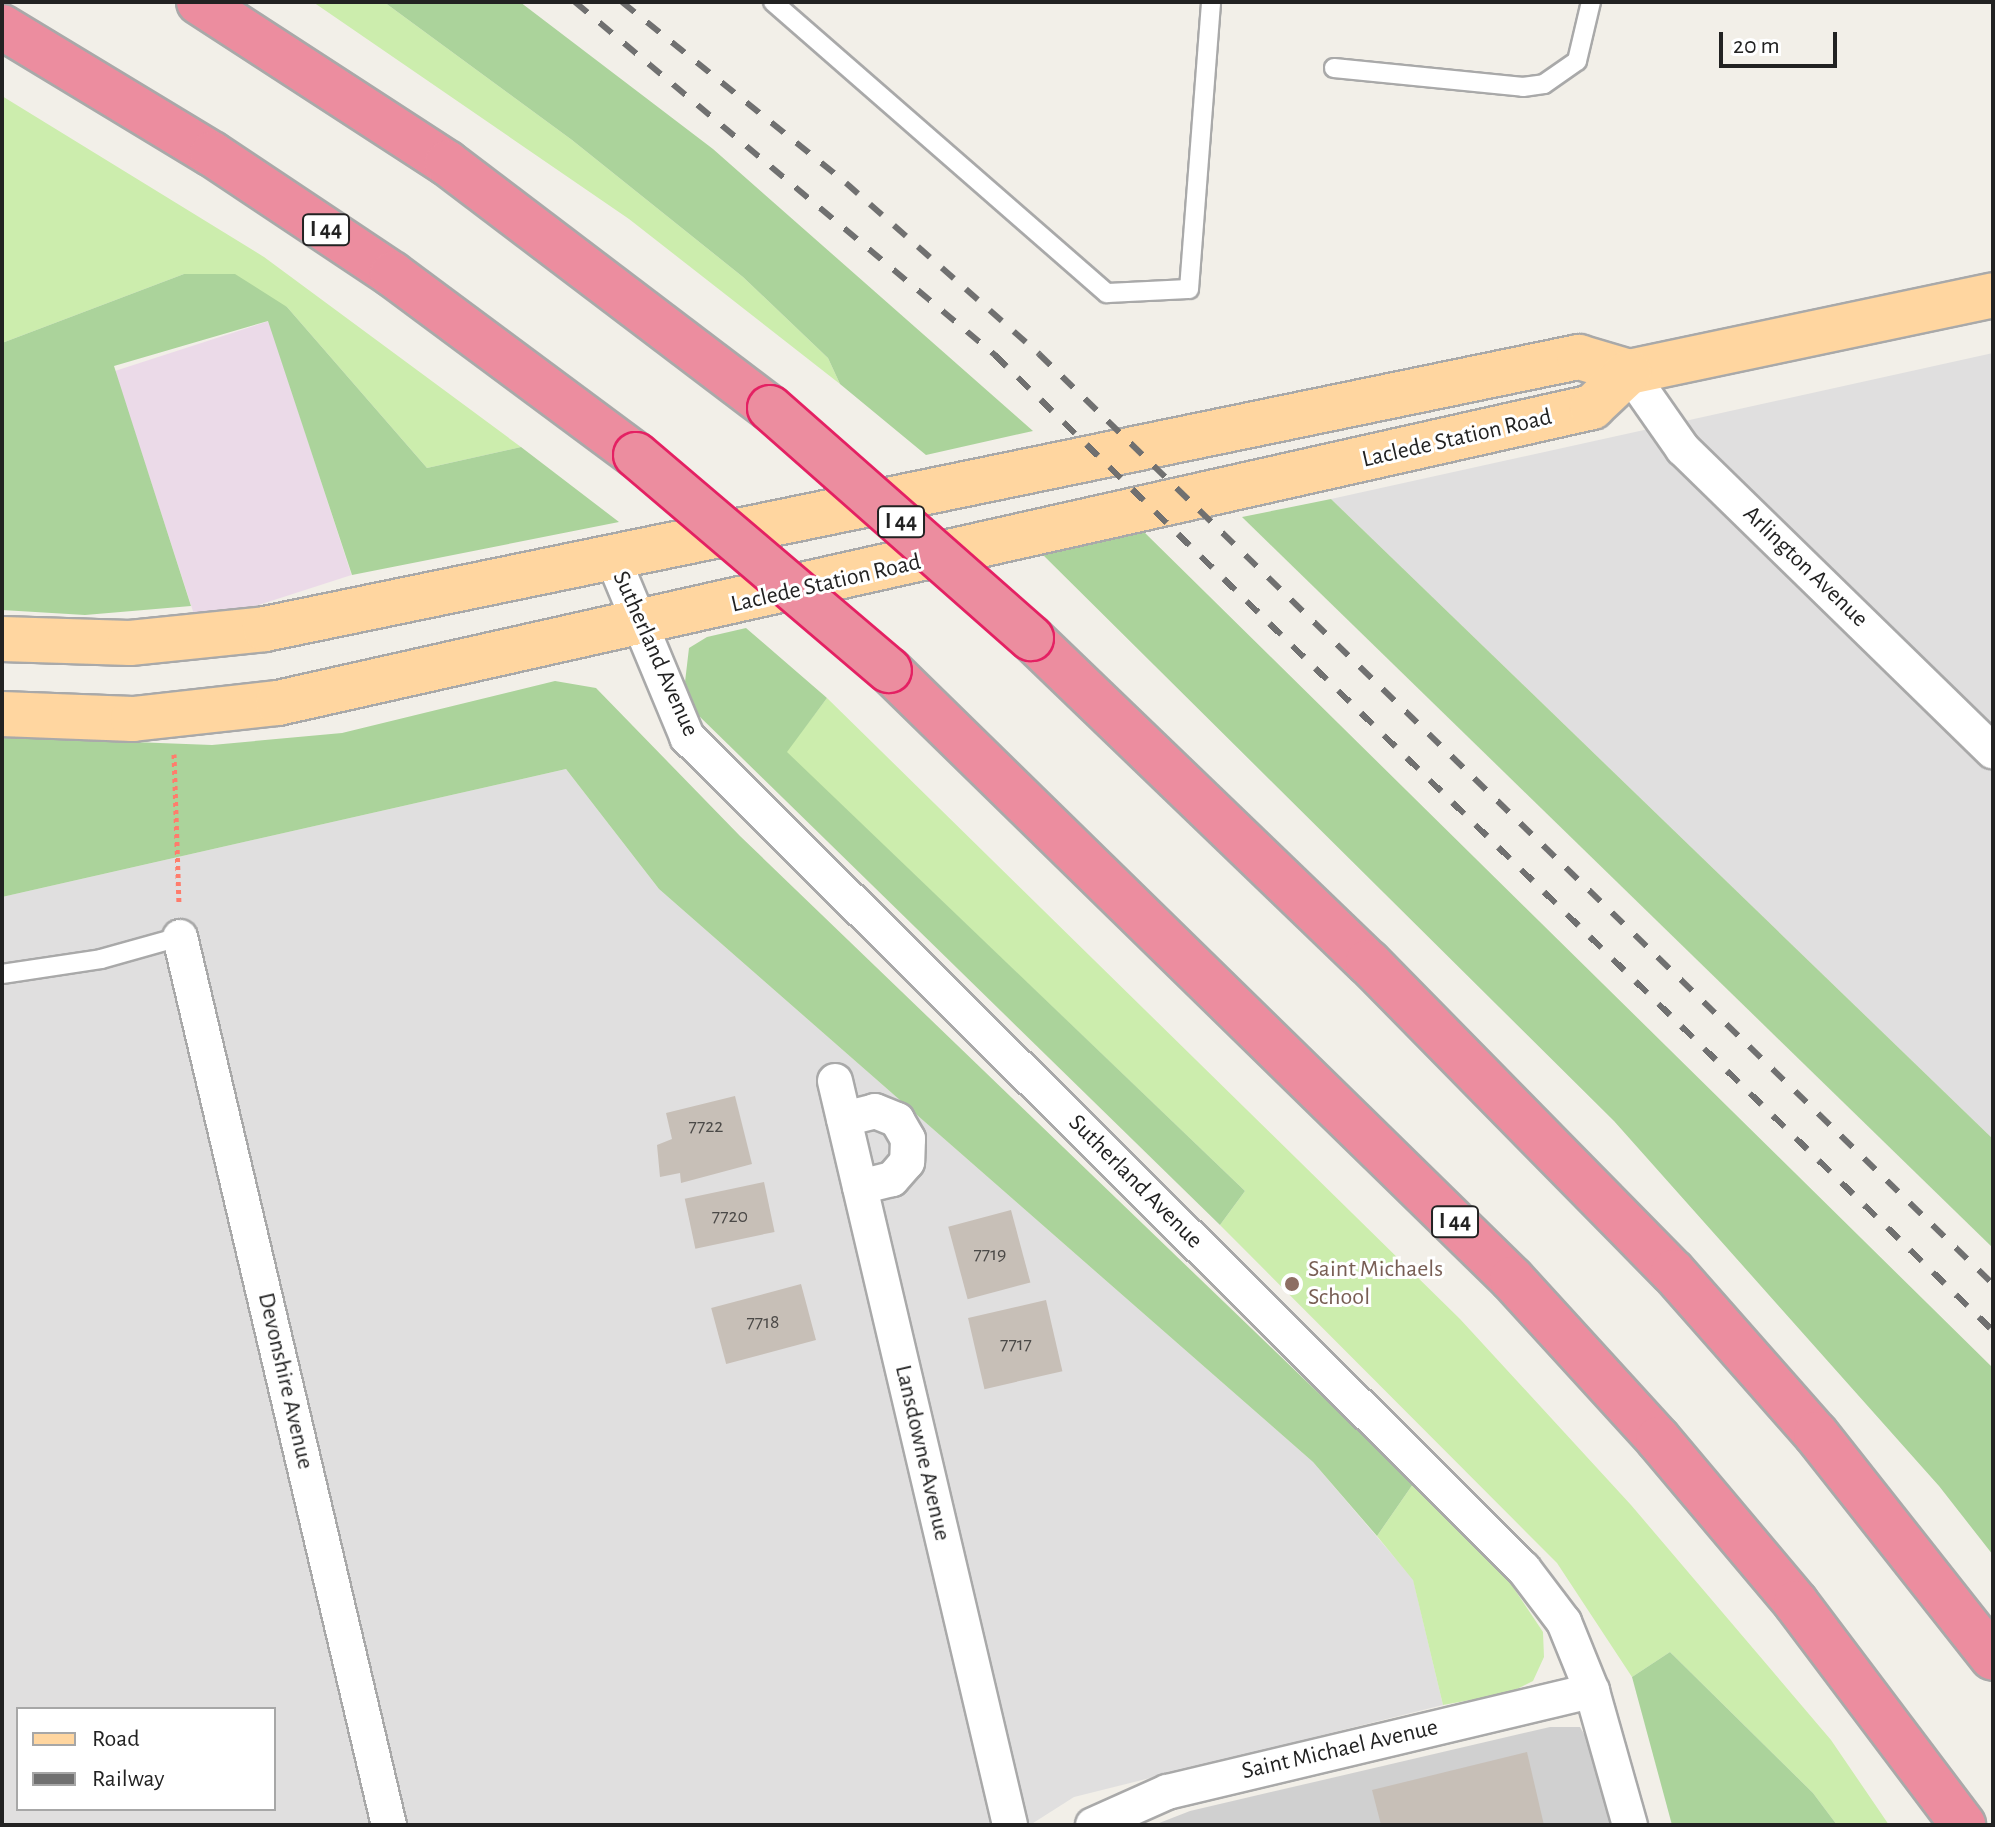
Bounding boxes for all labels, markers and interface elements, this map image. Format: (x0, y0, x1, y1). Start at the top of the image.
scale bar (1723, 16, 1841, 66)
text: 20 m (1733, 34, 1780, 58)
road number: I 44 (302, 212, 350, 248)
street label: Laclede Station Road (1359, 403, 1555, 475)
street label: Arlington Avenue (1737, 500, 1873, 634)
road number: I 44 (877, 504, 925, 540)
street label: Laclede Station Road (728, 548, 924, 620)
street label: Sutherland Avenue (606, 567, 704, 741)
street label: Sutherland Avenue (1062, 1109, 1208, 1255)
house number: 7722 (689, 1114, 723, 1138)
house number: 7720 (712, 1204, 748, 1228)
road number: I 44 (1431, 1204, 1479, 1240)
house number: 7719 (974, 1242, 1006, 1266)
place label: Saint Michaels School (1308, 1256, 1443, 1312)
marker: Saint Michaels School (1283, 1275, 1301, 1293)
street label: Devonshire Avenue (251, 1290, 319, 1472)
house number: 7718 (746, 1310, 780, 1334)
house number: 7717 (1000, 1332, 1032, 1356)
street label: Lansdowne Avenue (888, 1362, 956, 1544)
legend (16, 1707, 276, 1811)
street label: Saint Michael Avenue (1239, 1713, 1441, 1787)
text: Road (92, 1727, 140, 1751)
text: Railway (92, 1767, 164, 1791)

